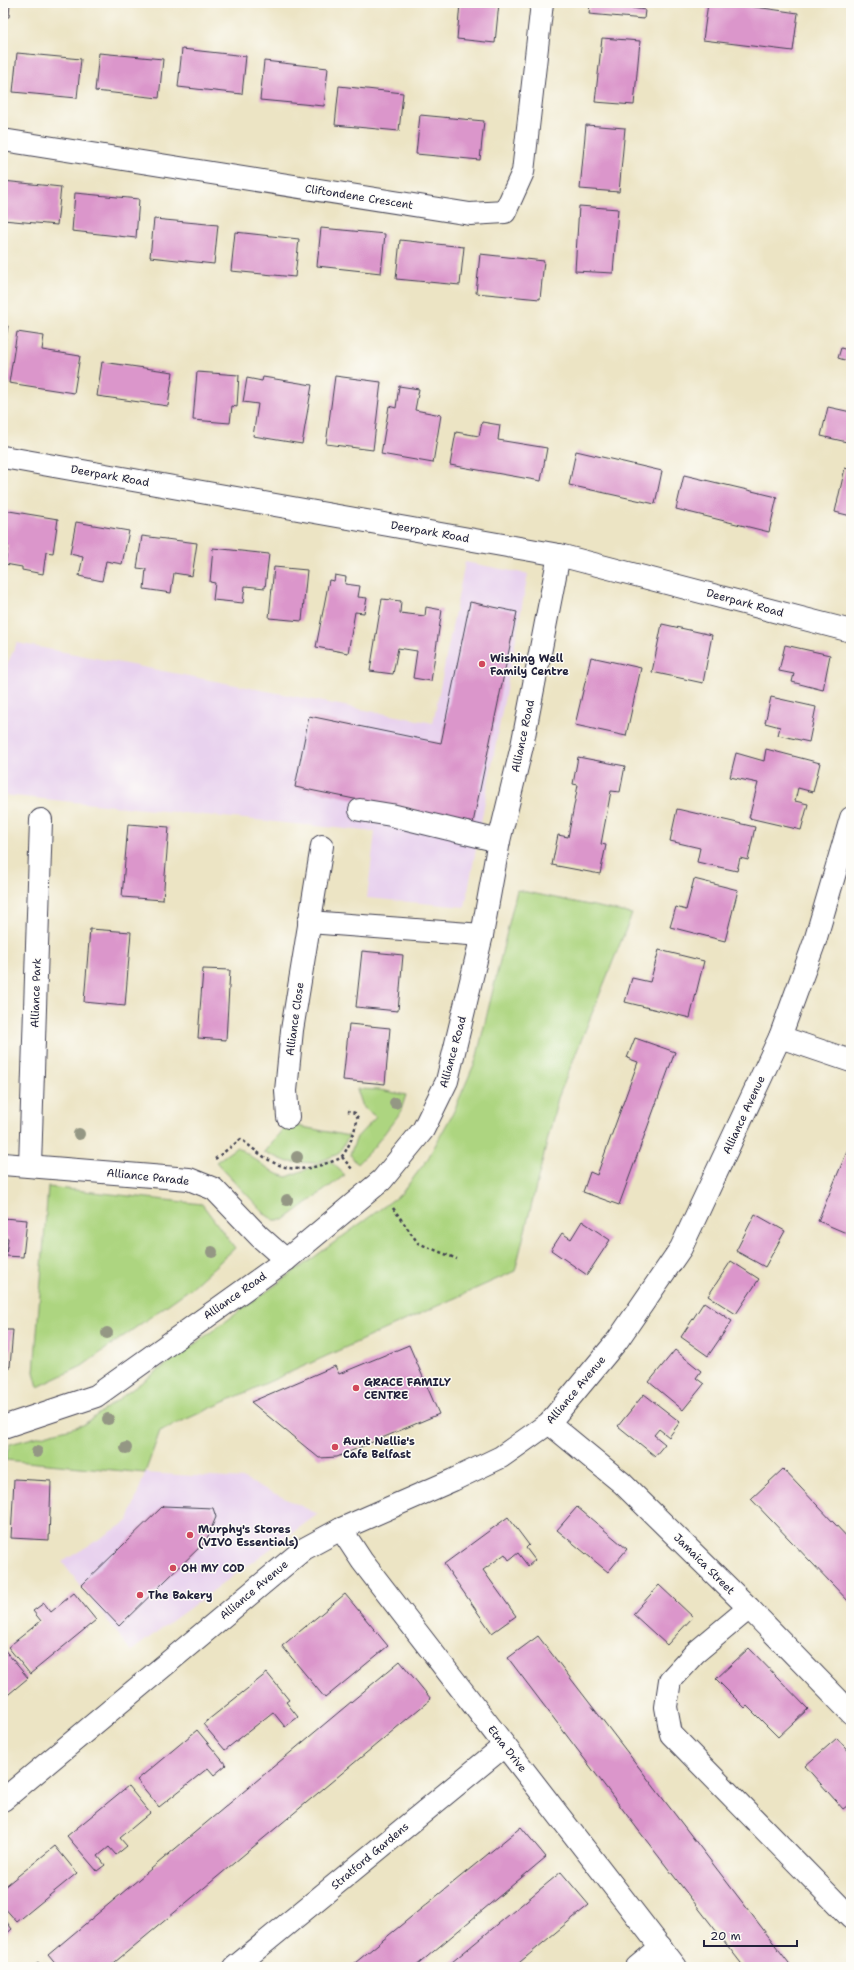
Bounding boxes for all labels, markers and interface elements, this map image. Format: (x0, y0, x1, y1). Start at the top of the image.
street label: Cliftondene Crescent (304, 181, 414, 213)
street label: Deerpark Road (70, 462, 151, 490)
street label: Deerpark Road (390, 518, 471, 546)
street label: Deerpark Road (705, 585, 785, 621)
place label: Wishing Well Family Centre (490, 651, 569, 679)
marker: Wishing Well Family Centre (477, 659, 487, 669)
street label: Alliance Road (508, 698, 538, 774)
street label: Alliance Park (27, 958, 45, 1028)
street label: Alliance Close (282, 981, 308, 1057)
street label: Alliance Road (436, 1014, 470, 1090)
street label: Alliance Avenue (719, 1073, 769, 1157)
street label: Alliance Parade (106, 1165, 190, 1189)
street label: Alliance Road (200, 1269, 270, 1323)
street label: Alliance Avenue (543, 1353, 609, 1427)
place label: GRACE FAMILY CENTRE (364, 1375, 451, 1403)
marker: GRACE FAMILY CENTRE (351, 1383, 361, 1393)
place label: Aunt Nellie's Cafe Belfast (343, 1434, 415, 1462)
marker: Aunt Nellie's Cafe Belfast (330, 1442, 340, 1452)
place label: Murphy's Stores (VIVO Essentials) (198, 1522, 298, 1550)
marker: Murphy's Stores (VIVO Essentials) (185, 1530, 195, 1540)
street label: Jamaica Street (670, 1530, 738, 1598)
street label: Alliance Avenue (217, 1557, 291, 1623)
place label: OH MY COD (181, 1561, 245, 1576)
marker: OH MY COD (168, 1563, 178, 1573)
place label: The Bakery (148, 1588, 213, 1603)
marker: The Bakery (135, 1590, 145, 1600)
street label: Etna Drive (484, 1723, 530, 1775)
street label: Stratford Gardens (328, 1819, 412, 1893)
scale bar (704, 1922, 797, 1948)
text: 20 m (710, 1928, 741, 1944)

